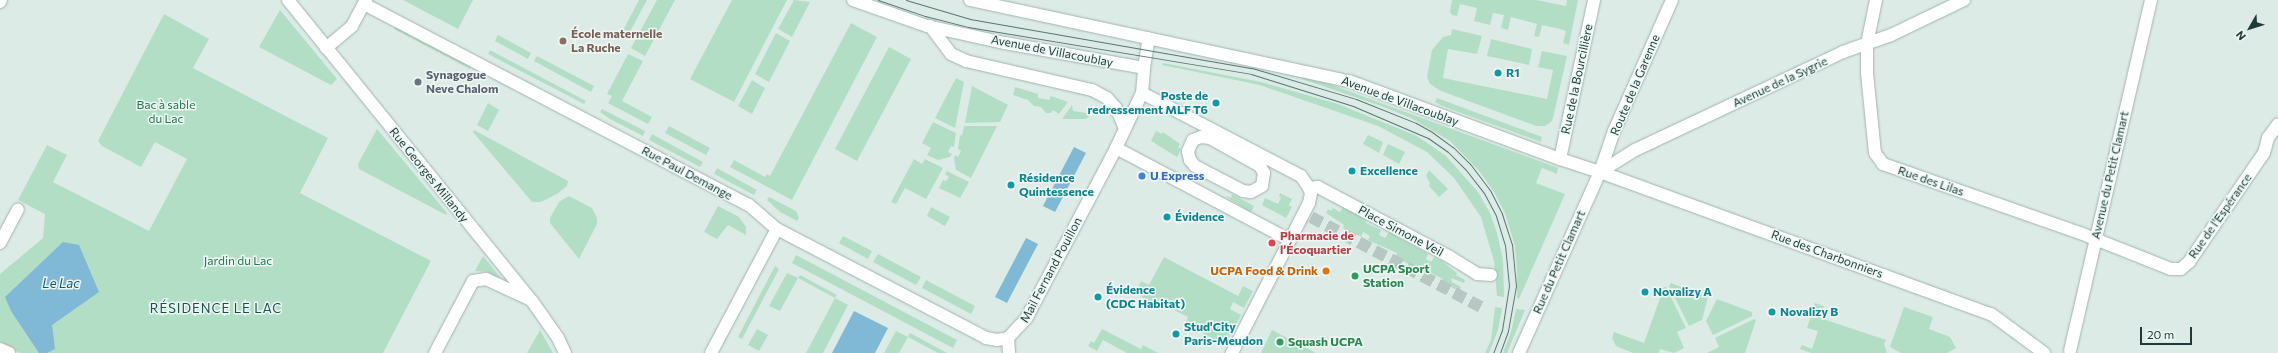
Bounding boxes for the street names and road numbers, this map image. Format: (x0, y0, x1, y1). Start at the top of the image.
street label: Rue de la Bourcillière (1558, 23, 1596, 135)
street label: Avenue de Villacoublay (990, 32, 1114, 70)
street label: Route de la Garenne (1607, 32, 1663, 138)
street label: Avenue de la Sygrie (1730, 54, 1830, 110)
street label: Avenue de Villacoublay (1339, 73, 1461, 129)
street label: Avenue du Petit Clamart (2088, 110, 2132, 240)
street label: Rue Georges Millandy (386, 125, 472, 225)
street label: Rue Paul Demange (639, 143, 735, 203)
street label: Rue des Lilas (1896, 163, 1966, 199)
street label: Rue de l'Espérance (2185, 171, 2255, 261)
street label: Place Simone Veil (1356, 202, 1446, 260)
street label: Rue du Petit Clamart (1530, 208, 1588, 316)
street label: Mail Fernand Pouillon (1017, 215, 1085, 325)
street label: Rue des Charbonniers (1769, 227, 1885, 281)

